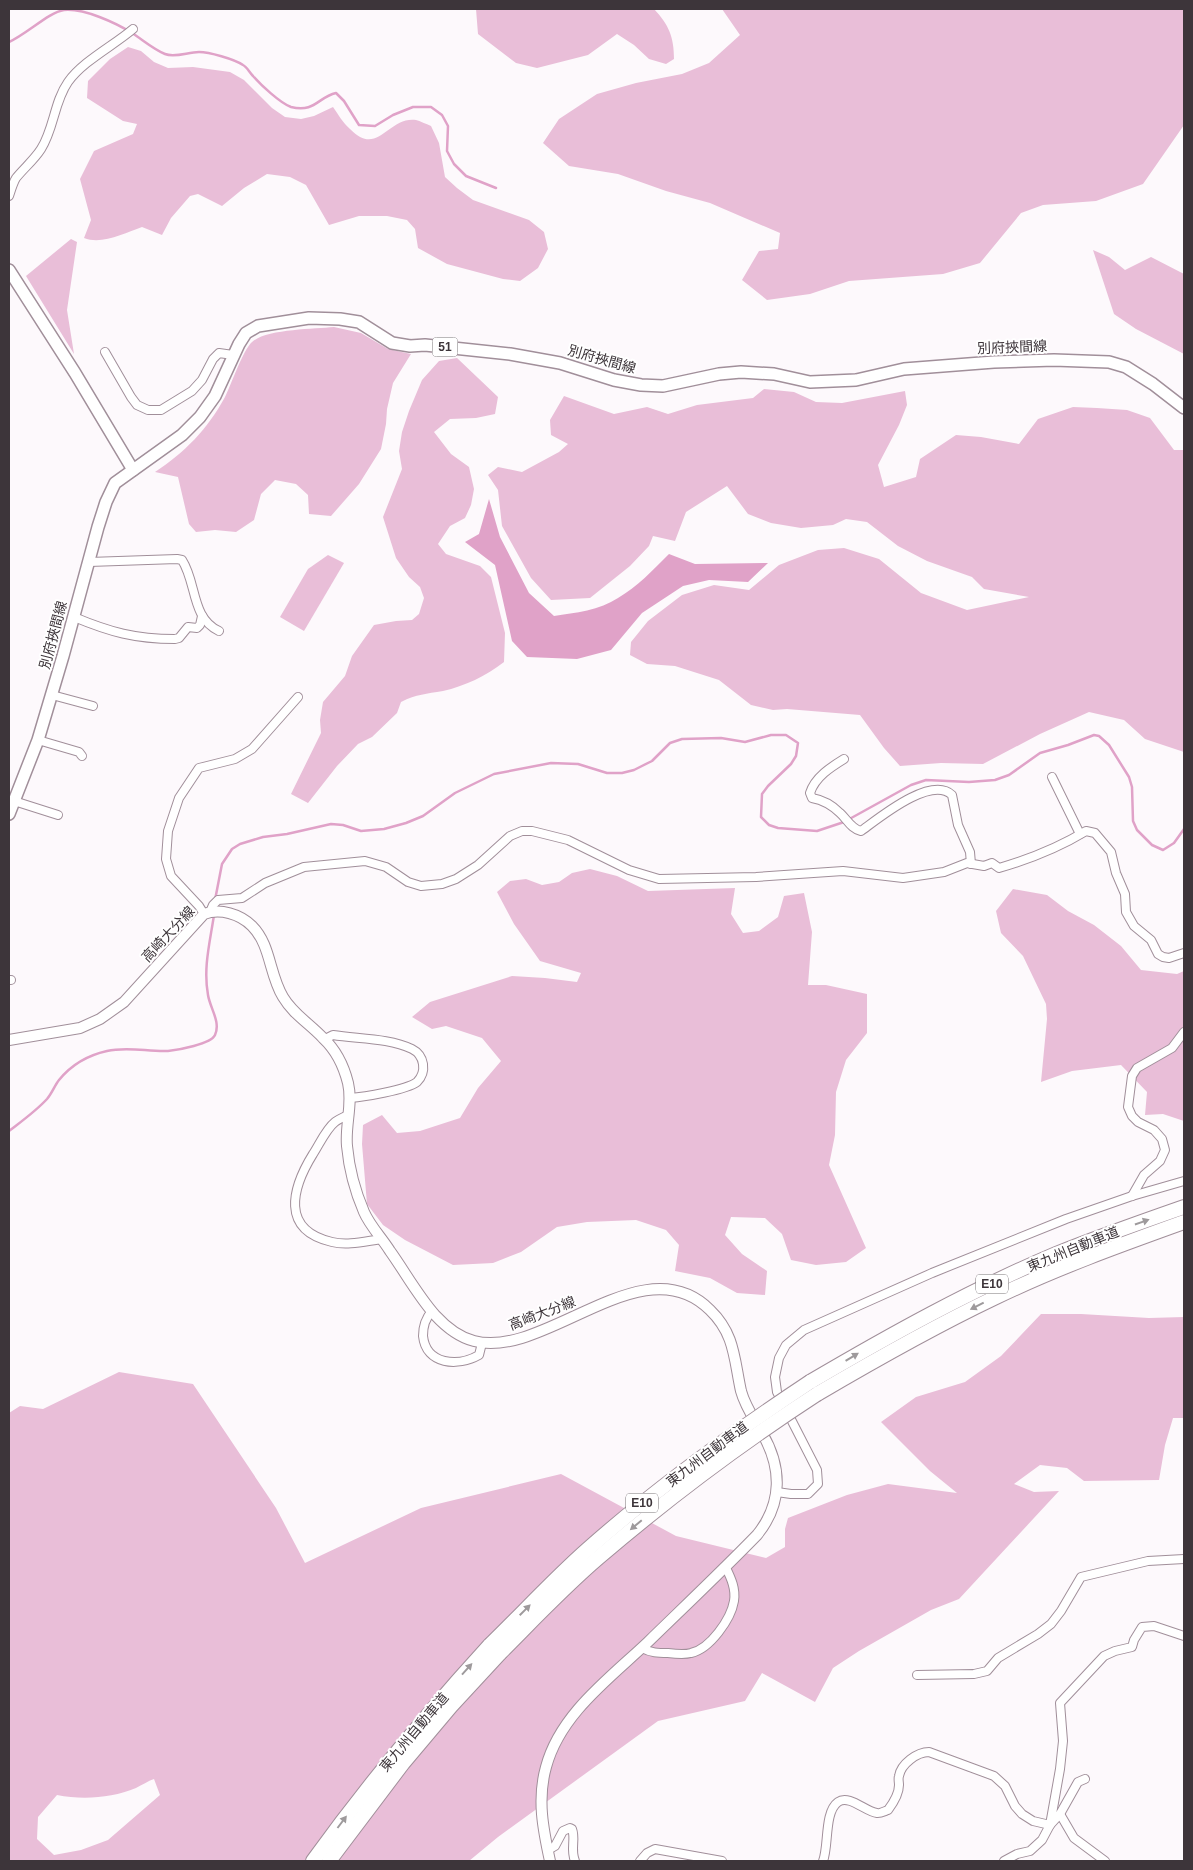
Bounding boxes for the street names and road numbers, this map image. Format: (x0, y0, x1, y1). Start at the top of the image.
road number: 51 (432, 338, 458, 357)
street label: 別府挾間線 (977, 338, 1047, 356)
street label: 別府挾間線 (566, 342, 638, 376)
street label: 別府挾間線 (36, 599, 70, 671)
street label: 高崎大分線 (138, 903, 198, 965)
street label: 東九州自動車道 (1025, 1223, 1121, 1275)
road number: E10 (976, 1274, 1008, 1294)
street label: 高崎大分線 (506, 1293, 578, 1333)
street label: 東九州自動車道 (663, 1418, 751, 1490)
road number: E10 (626, 1494, 658, 1512)
street label: 東九州自動車道 (376, 1689, 452, 1775)

